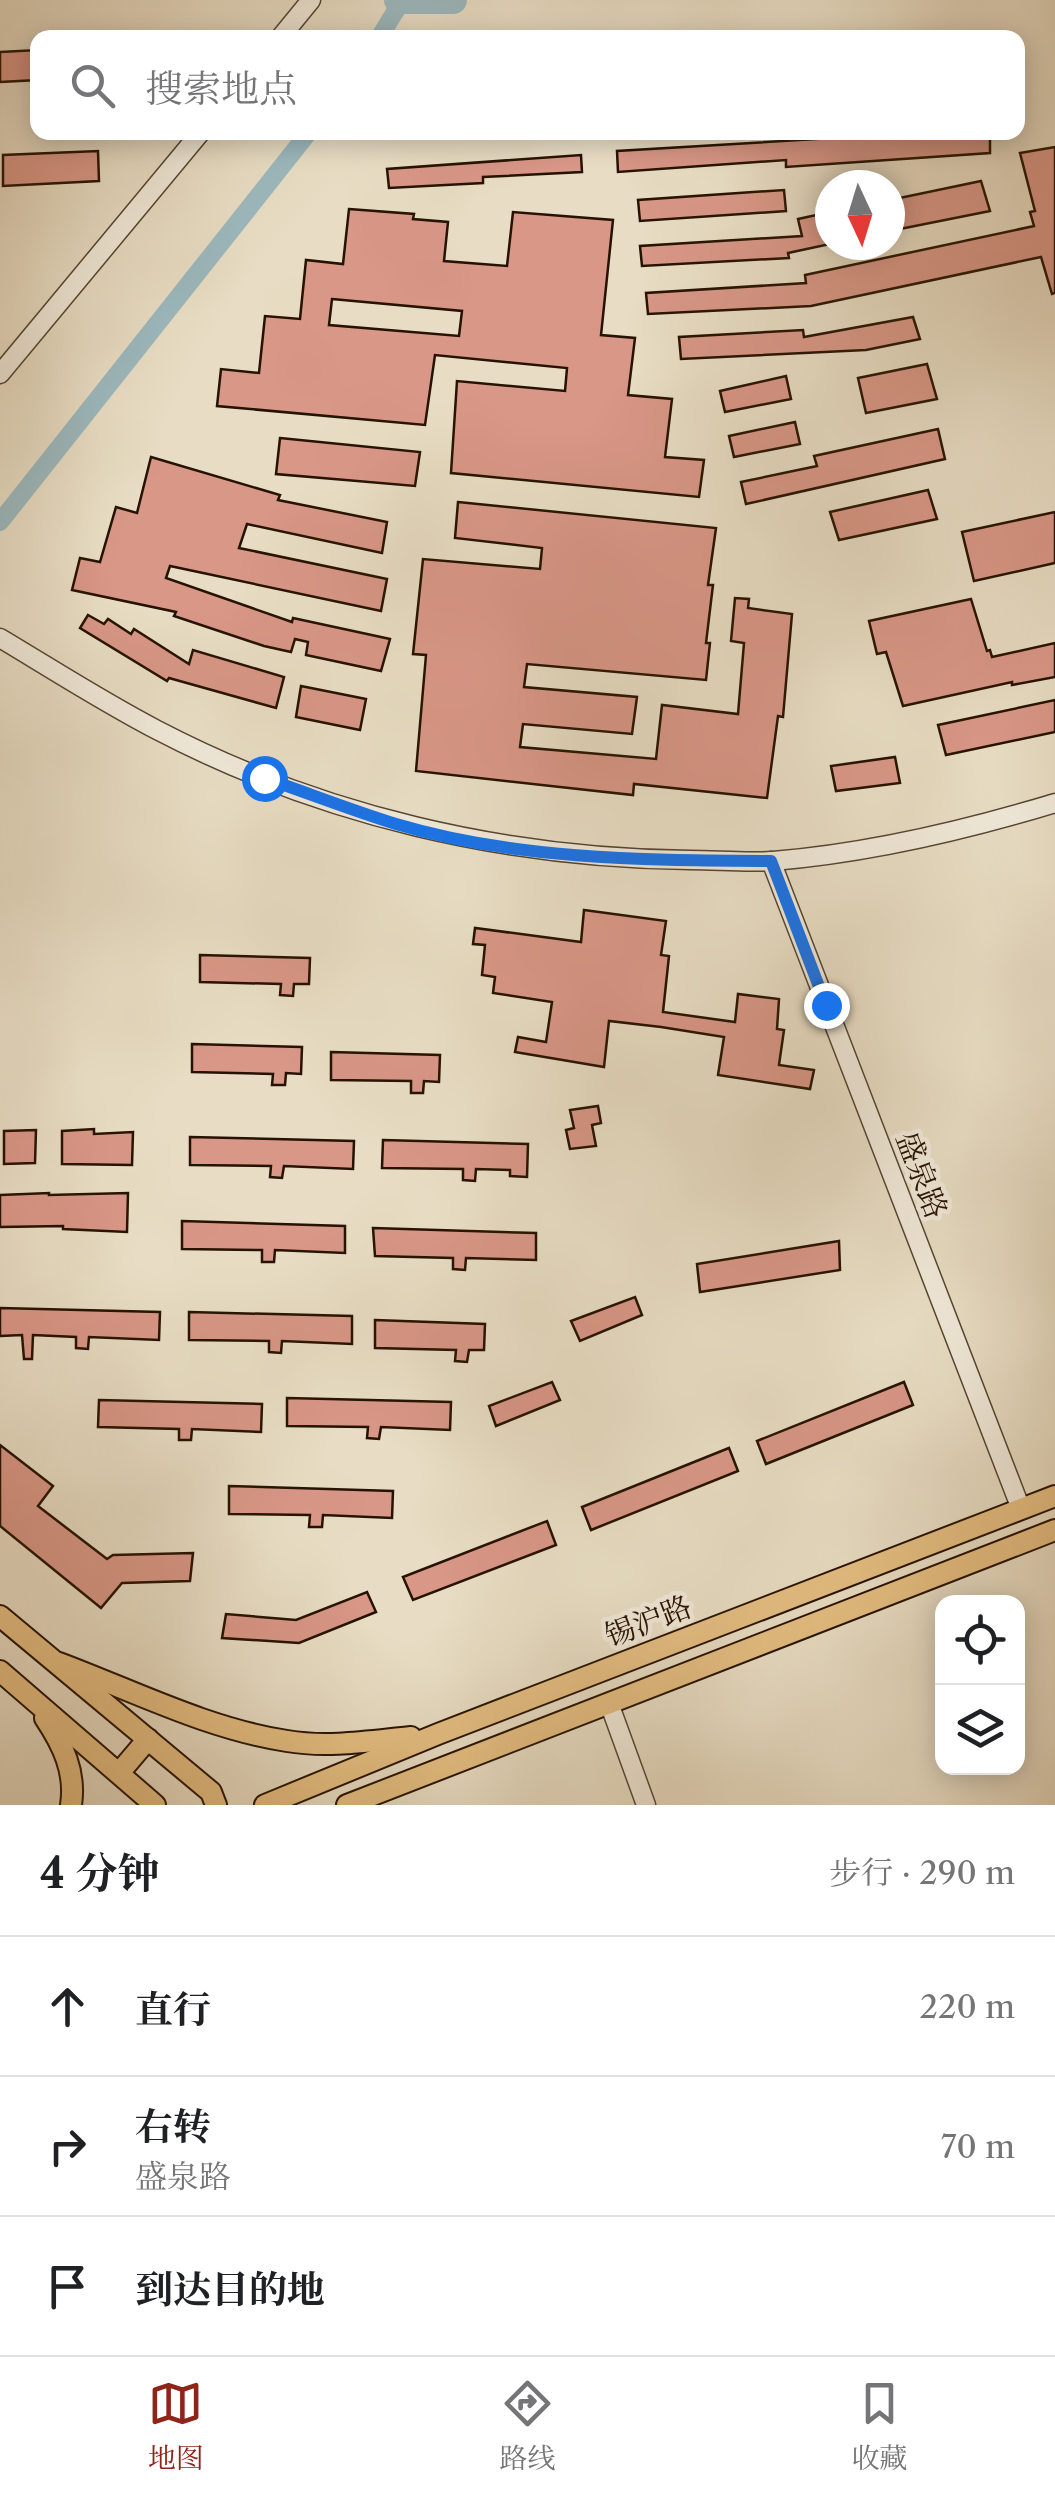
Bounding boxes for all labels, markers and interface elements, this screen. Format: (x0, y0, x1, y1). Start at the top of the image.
search box (30, 30, 1025, 140)
icon: search (65, 58, 120, 113)
text: 搜索地点 (145, 65, 297, 112)
north arrow (815, 170, 905, 260)
route start (242, 756, 288, 802)
route end (804, 983, 850, 1029)
street label: 盛泉路 (889, 1126, 955, 1224)
street label: 锡沪路 (599, 1588, 697, 1654)
map controls (935, 1595, 1025, 1775)
button: locate (935, 1595, 1025, 1685)
button: layers (935, 1685, 1025, 1775)
text: 4 分钟 (40, 1847, 159, 1899)
text: 步行 · 290 m (829, 1853, 1015, 1892)
icon: ahead (40, 1979, 95, 2034)
text: 直行 (135, 1986, 211, 2033)
text: 220 m (920, 1987, 1015, 2026)
text: 右转 (135, 2103, 211, 2150)
icon: right (40, 2119, 95, 2174)
text: 70 m (941, 2127, 1015, 2166)
text: 盛泉路 (135, 2157, 231, 2196)
icon: arrive (40, 2259, 95, 2314)
text: 到达目的地 (135, 2266, 325, 2313)
tab: 地图 (148, 2376, 204, 2476)
tab: 路线 (499, 2376, 555, 2476)
tab: 收藏 (851, 2376, 907, 2476)

